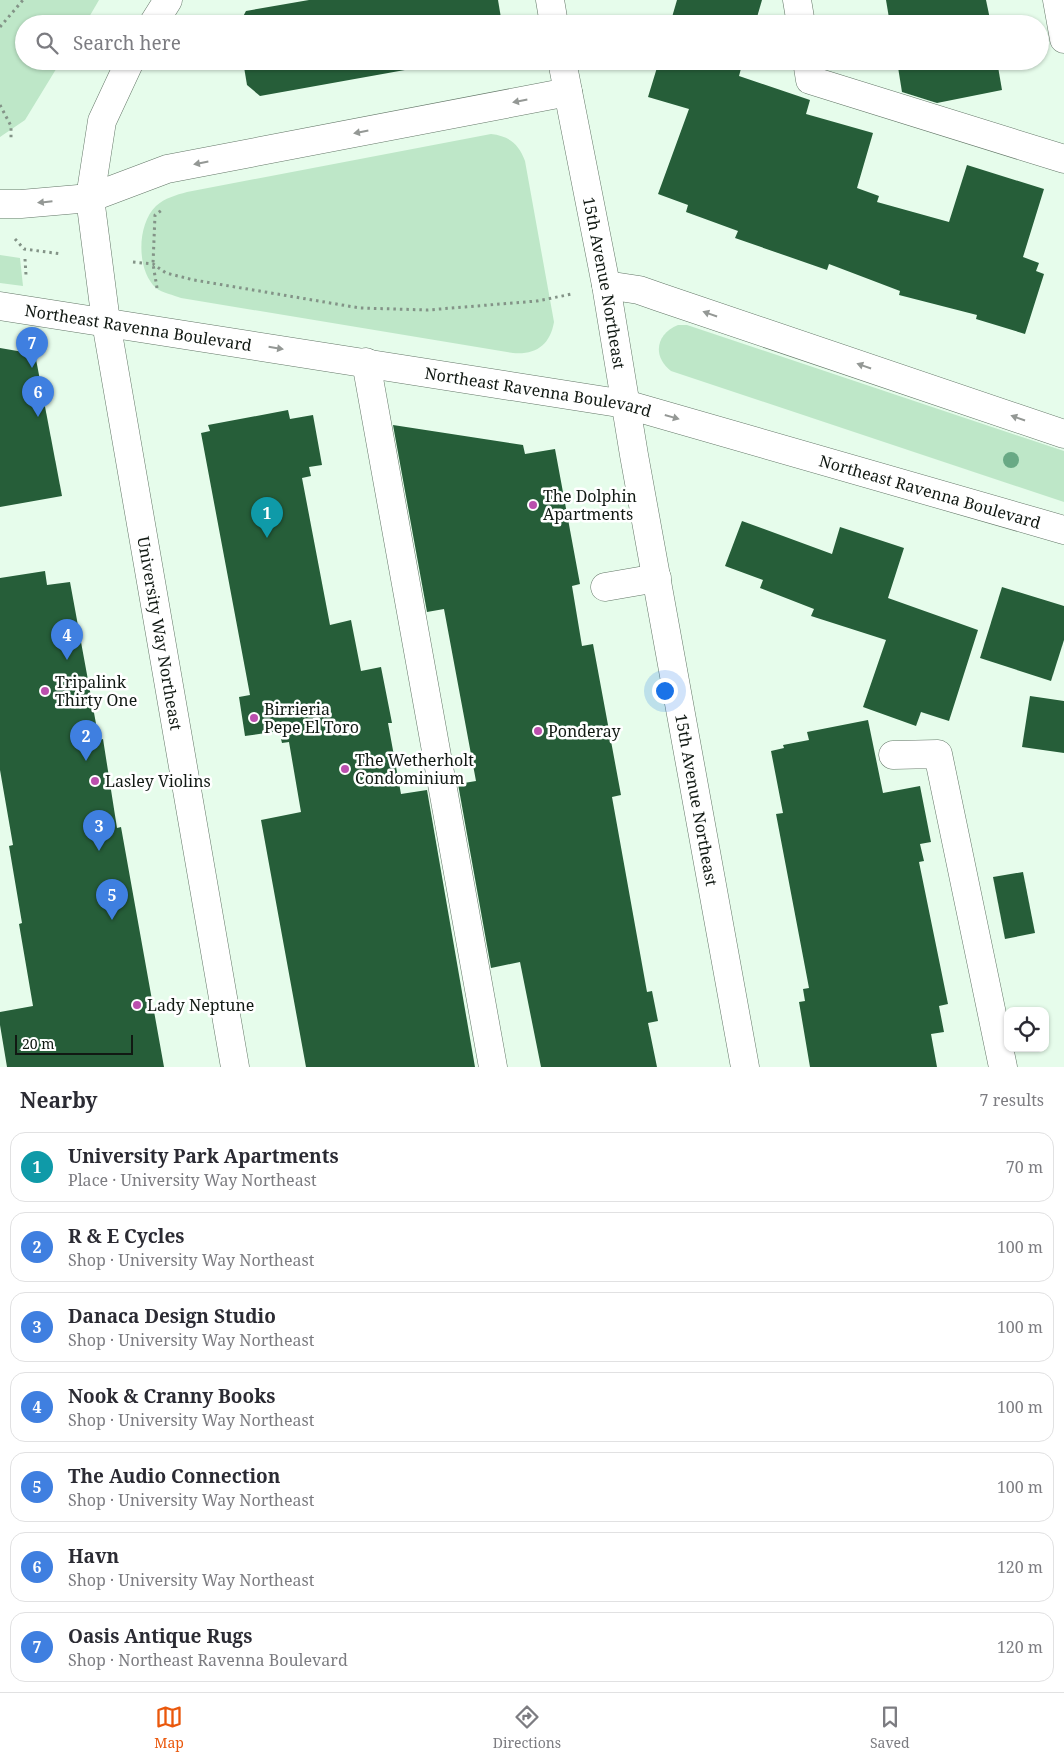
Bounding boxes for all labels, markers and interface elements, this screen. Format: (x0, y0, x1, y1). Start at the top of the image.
search box (15, 15, 1049, 70)
icon: search (33, 29, 61, 57)
text: Search here (73, 30, 181, 56)
one-way arrow (513, 97, 528, 105)
one-way arrow (353, 128, 368, 136)
one-way arrow (193, 159, 209, 167)
street label: 15th Avenue Northeast (578, 195, 631, 371)
one-way arrow (37, 198, 53, 206)
street label: Northeast Ravenna Boulevard (23, 299, 254, 356)
one-way arrow (702, 310, 717, 318)
pin: 7 (16, 327, 48, 368)
one-way arrow (268, 344, 284, 352)
street label: Northeast Ravenna Boulevard (423, 362, 654, 422)
one-way arrow (856, 362, 871, 370)
pin: 6 (22, 376, 54, 417)
one-way arrow (664, 414, 679, 422)
one-way arrow (1010, 414, 1025, 422)
street label: Northeast Ravenna Boulevard (817, 449, 1044, 534)
place label: The Dolphin Apartments (543, 485, 637, 525)
pin: 1 (251, 497, 283, 538)
marker: The Dolphin Apartments (527, 499, 539, 511)
street label: University Way Northeast (132, 535, 188, 732)
pin: 4 (51, 619, 83, 660)
place label: Tripalink Thirty One (55, 671, 137, 711)
your location (652, 678, 678, 704)
marker: Tripalink Thirty One (39, 685, 51, 697)
place label: Birrieria Pepe El Toro (264, 698, 359, 738)
marker: Birrieria Pepe El Toro (248, 712, 260, 724)
street label: 15th Avenue Northeast (670, 712, 723, 888)
pin: 2 (70, 720, 102, 761)
place label: Ponderay (548, 720, 622, 742)
marker: Ponderay (532, 725, 544, 737)
place label: The Wetherholt Condominium (355, 749, 474, 789)
marker: The Wetherholt Condominium (339, 763, 351, 775)
place label: Lasley Violins (105, 770, 211, 792)
marker: Lasley Violins (89, 775, 101, 787)
pin: 3 (83, 810, 115, 851)
pin: 5 (96, 879, 128, 920)
place label: Lady Neptune (147, 994, 254, 1016)
marker: Lady Neptune (131, 999, 143, 1011)
map controls (1004, 1007, 1049, 1052)
button: locate (1004, 1007, 1049, 1052)
scale bar (15, 1032, 132, 1055)
text: 20 m (22, 1034, 55, 1053)
text: Nearby (20, 1086, 98, 1114)
text: 7 results (980, 1089, 1044, 1111)
text: University Park Apartments (68, 1143, 339, 1169)
text: 1 (32, 1156, 42, 1178)
text: 70 m (1006, 1156, 1043, 1178)
text: Place · University Way Northeast (68, 1169, 317, 1191)
text: R & E Cycles (68, 1223, 184, 1249)
text: 2 (32, 1236, 42, 1258)
text: 100 m (997, 1236, 1043, 1258)
text: Shop · University Way Northeast (68, 1249, 314, 1271)
text: Danaca Design Studio (68, 1303, 276, 1329)
text: 3 (32, 1316, 42, 1338)
text: 100 m (997, 1316, 1043, 1338)
text: Shop · University Way Northeast (68, 1329, 314, 1351)
text: Nook & Cranny Books (68, 1383, 275, 1409)
text: 4 (32, 1396, 42, 1418)
text: 100 m (997, 1396, 1043, 1418)
text: Shop · University Way Northeast (68, 1409, 314, 1431)
text: The Audio Connection (68, 1463, 280, 1489)
text: 5 (32, 1476, 42, 1498)
text: 100 m (997, 1476, 1043, 1498)
text: Shop · University Way Northeast (68, 1489, 314, 1511)
text: Havn (68, 1543, 119, 1569)
text: 6 (32, 1556, 42, 1578)
text: 120 m (997, 1556, 1043, 1578)
text: Shop · University Way Northeast (68, 1569, 314, 1591)
text: Oasis Antique Rugs (68, 1623, 252, 1649)
text: 7 (32, 1636, 42, 1658)
text: 120 m (997, 1636, 1043, 1658)
text: Shop · Northeast Ravenna Boulevard (68, 1649, 348, 1671)
tab: Map (154, 1703, 184, 1752)
tab: Directions (493, 1703, 561, 1752)
tab: Saved (870, 1703, 910, 1752)

